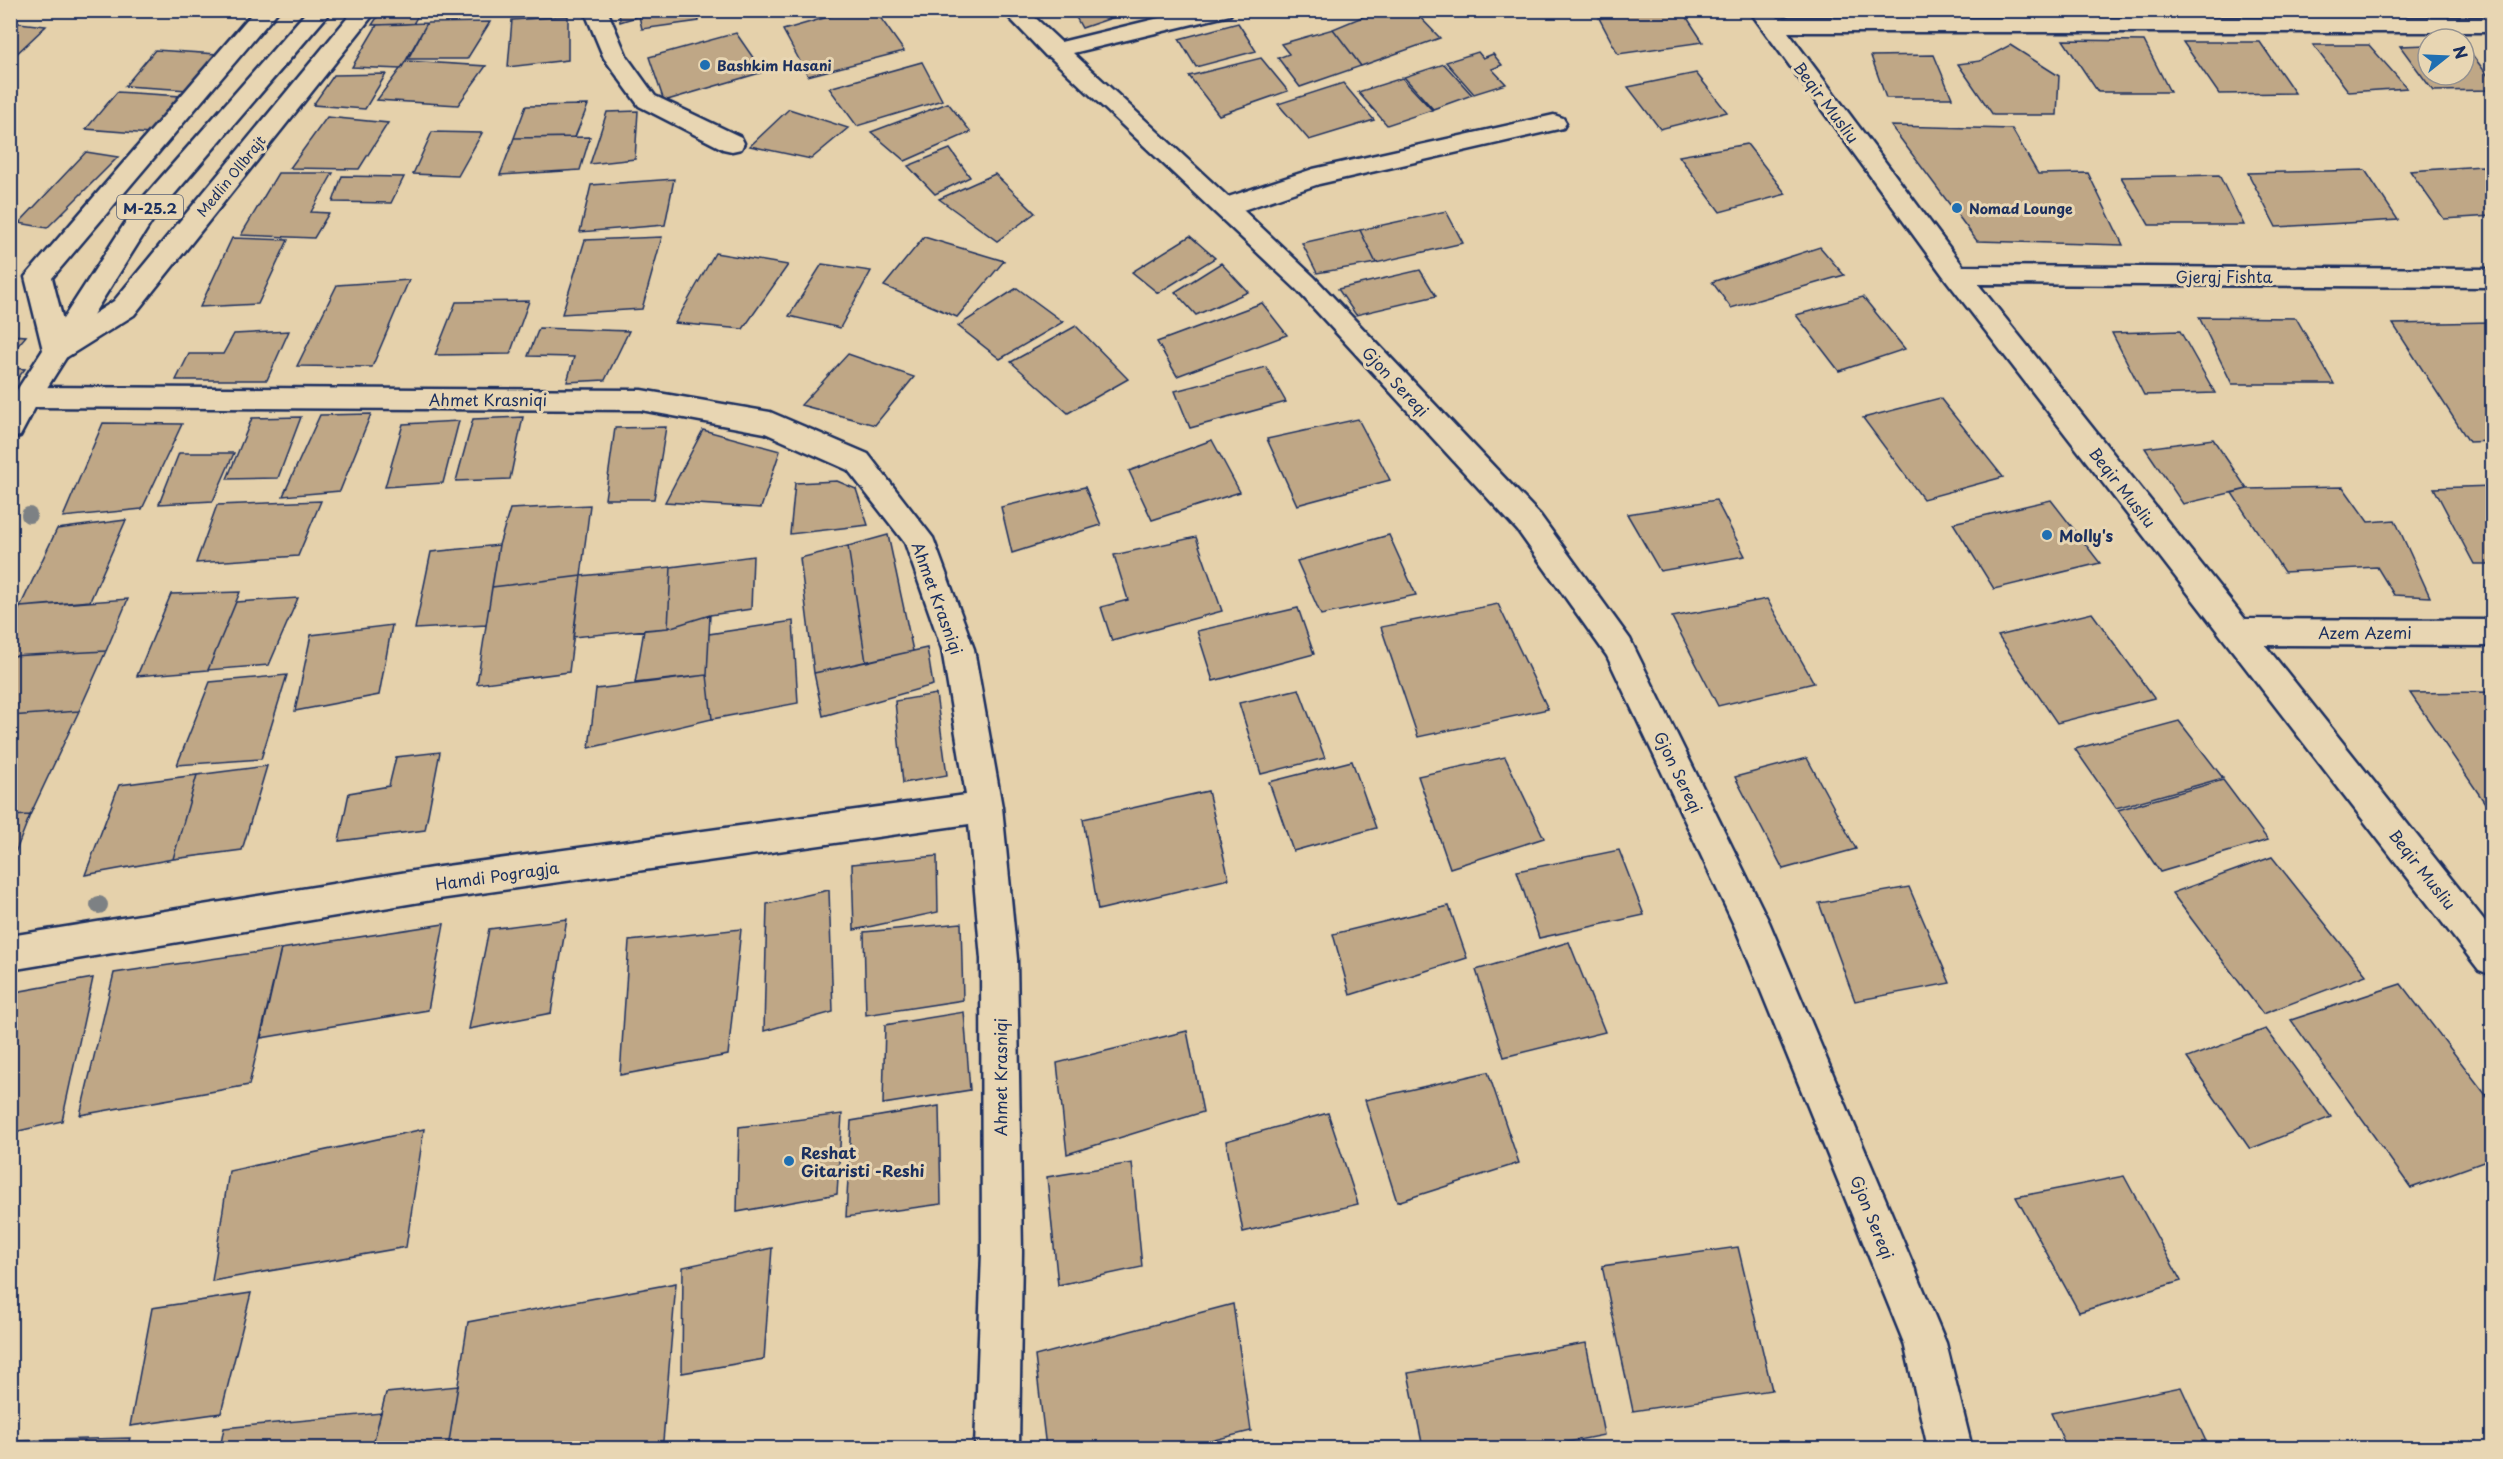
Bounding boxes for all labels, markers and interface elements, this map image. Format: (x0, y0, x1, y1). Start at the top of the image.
north arrow (2416, 27, 2476, 87)
text: N (2448, 42, 2475, 62)
place label: Bashkim Hasani (717, 55, 832, 76)
street label: Beqir Musliu (1788, 56, 1866, 148)
marker: Bashkim Hasani (698, 58, 712, 72)
street label: Medlin Ollbrajt (192, 131, 271, 221)
road number: M-25.2 (117, 195, 183, 219)
place label: Nomad Lounge (1969, 198, 2073, 219)
marker: Nomad Lounge (1950, 201, 1964, 215)
street label: Gjergj Fishta (2175, 264, 2273, 288)
street label: Gjon Sereqi (1357, 340, 1435, 422)
street label: Ahmet Krasniqi (429, 387, 547, 411)
street label: Beqir Musliu (2084, 442, 2162, 532)
place label: Molly's (2059, 523, 2113, 547)
marker: Molly's (2040, 528, 2054, 542)
street label: Ahmet Krasniqi (906, 538, 970, 658)
street label: Azem Azemi (2318, 620, 2412, 644)
street label: Gjon Sereqi (1649, 727, 1709, 817)
street label: Beqir Musliu (2384, 824, 2462, 914)
street label: Hamdi Pogragja (434, 854, 560, 896)
street label: Ahmet Krasniqi (988, 1018, 1012, 1136)
place label: Reshat Gitaristi -Reshi (801, 1140, 925, 1182)
marker: Reshat Gitaristi -Reshi (782, 1154, 796, 1168)
street label: Gjon Sereqi (1845, 1171, 1901, 1263)

